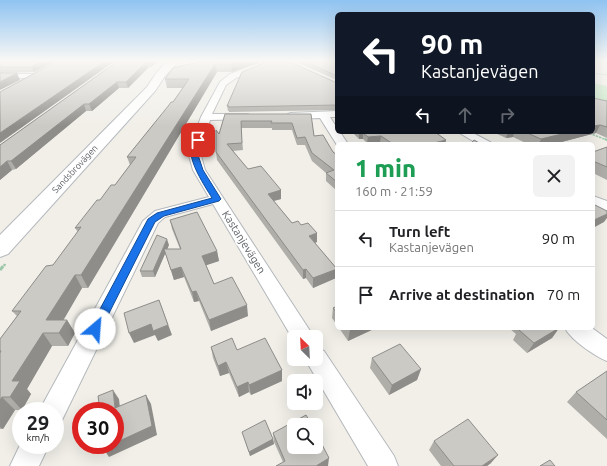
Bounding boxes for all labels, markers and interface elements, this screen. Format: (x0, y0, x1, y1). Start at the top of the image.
icon: left (355, 28, 407, 80)
text: 90 m (421, 28, 483, 59)
text: Kastanjevägen (421, 61, 538, 81)
icon: left (412, 104, 434, 126)
icon: ahead (454, 104, 476, 126)
icon: right (496, 104, 518, 126)
pin (181, 123, 215, 157)
icon: arrive (187, 129, 209, 151)
street label: Sandsbrovägen (50, 143, 100, 195)
text: 1 min (355, 155, 416, 182)
button: close (533, 155, 575, 197)
text: 160 m · 21:59 (355, 184, 433, 198)
street label: Kastanjevägen (220, 208, 268, 276)
text: Turn left (389, 223, 450, 240)
icon: left (355, 228, 377, 250)
text: 90 m (542, 230, 575, 247)
text: Kastanjevägen (389, 240, 474, 254)
icon: arrive (355, 284, 377, 306)
text: Arrive at destination (389, 286, 535, 303)
text: 70 m (547, 286, 580, 303)
position arrow (74, 308, 116, 350)
north arrow (287, 330, 323, 366)
map controls (287, 330, 323, 454)
button: sound (287, 374, 323, 410)
speed limit sign: 30 (72, 402, 124, 454)
text: 29 (27, 411, 49, 434)
button: search (287, 418, 323, 454)
text: km/h (26, 432, 50, 443)

